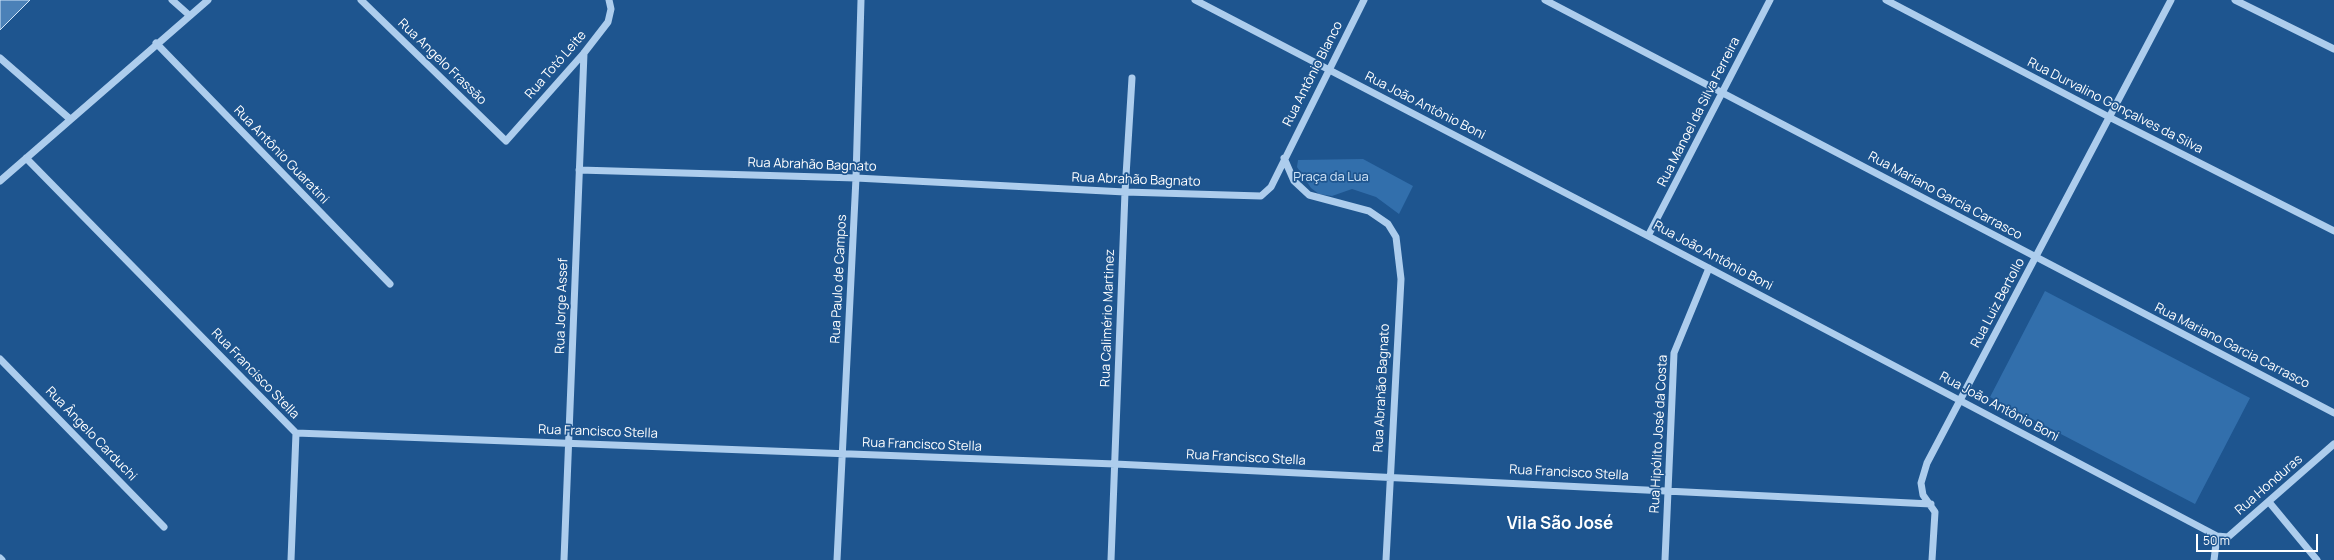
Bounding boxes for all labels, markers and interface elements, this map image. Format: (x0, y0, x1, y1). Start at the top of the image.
street label: Rua Angelo Frassão (394, 16, 490, 108)
street label: Rua Antônio Blanco (1280, 19, 1346, 129)
street label: Rua Totó Leite (522, 28, 590, 102)
street label: Rua Manoel da Silva Ferreira (1654, 35, 1744, 189)
street label: Rua Durvalino Gonçalves da Silva (2025, 55, 2205, 157)
street label: Rua João Antônio Boni (1362, 69, 1488, 143)
street label: Rua Antônio Guaratini (230, 103, 332, 207)
street label: Rua Mariano Garcia Carrasco (1865, 149, 2025, 243)
street label: Rua Abrahão Bagnato (747, 155, 877, 175)
park label: Praça da Lua (1293, 169, 1369, 185)
street label: Rua Abrahão Bagnato (1071, 170, 1201, 190)
street label: Rua Paulo de Campos (828, 214, 850, 344)
street label: Rua João Antônio Boni (1651, 218, 1775, 294)
street label: Rua Calimério Martinez (1098, 249, 1118, 387)
street label: Rua Luiz Bertollo (1968, 256, 2028, 350)
street label: Rua Jorge Assef (553, 258, 571, 354)
street label: Rua Mariano Garcia Carrasco (2152, 300, 2312, 392)
street label: Rua Abrahão Bagnato (1371, 323, 1393, 453)
street label: Rua Francisco Stella (208, 326, 302, 422)
street label: Rua Hipólito José da Costa (1647, 354, 1671, 514)
street label: Rua João Antônio Boni (1937, 369, 2061, 445)
street label: Rua Ângelo Carduchi (42, 384, 140, 484)
street label: Rua Francisco Stella (538, 422, 658, 442)
street label: Rua Francisco Stella (862, 435, 982, 455)
street label: Rua Francisco Stella (1186, 447, 1306, 469)
street label: Rua Honduras (2232, 452, 2306, 518)
street label: Rua Francisco Stella (1509, 462, 1629, 484)
district label: Vila São José (1507, 514, 1613, 534)
scale bar (2198, 526, 2320, 552)
text: 50 m (2203, 532, 2230, 549)

